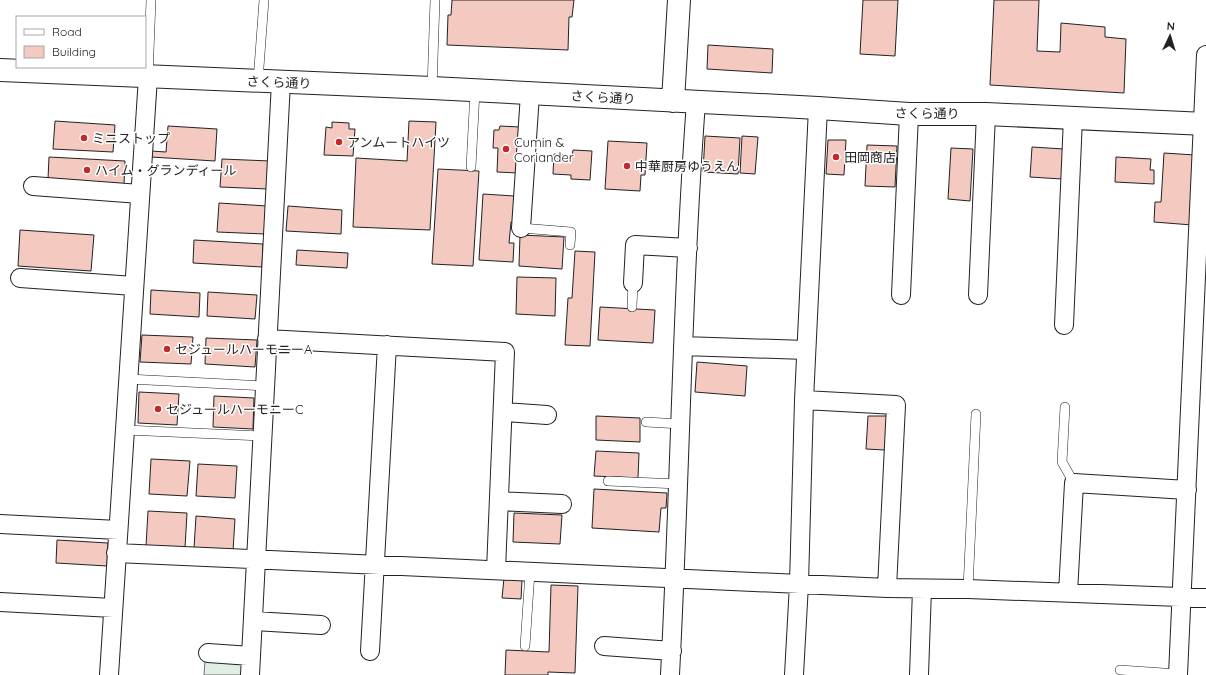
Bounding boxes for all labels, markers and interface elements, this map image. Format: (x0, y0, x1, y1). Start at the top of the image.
legend (16, 16, 146, 68)
north arrow (1150, 16, 1190, 56)
text: N (1166, 19, 1175, 33)
text: Road (52, 24, 82, 39)
text: Building (52, 44, 96, 59)
street label: さくら通り (246, 73, 312, 91)
street label: さくら通り (570, 87, 636, 107)
street label: さくら通り (894, 104, 960, 122)
place label: ミニストップ (92, 130, 170, 146)
marker: ミニストップ (79, 133, 89, 143)
place label: アンムートハイツ (347, 134, 450, 150)
place label: Cumin & Coriander (514, 134, 574, 165)
marker: アンムートハイツ (334, 137, 344, 147)
marker: Cumin & Coriander (501, 144, 511, 154)
place label: 田岡商店 (844, 149, 896, 165)
marker: 田岡商店 (831, 152, 841, 162)
place label: 中華厨房ゆうえん (635, 158, 739, 174)
marker: 中華厨房ゆうえん (622, 161, 632, 171)
place label: ハイム・グランディール (95, 162, 237, 178)
marker: ハイム・グランディール (82, 165, 92, 175)
place label: セジュールハーモニーA (175, 341, 313, 357)
marker: セジュールハーモニーA (162, 344, 172, 354)
place label: セジュールハーモニーC (166, 401, 304, 417)
marker: セジュールハーモニーC (153, 404, 163, 414)

